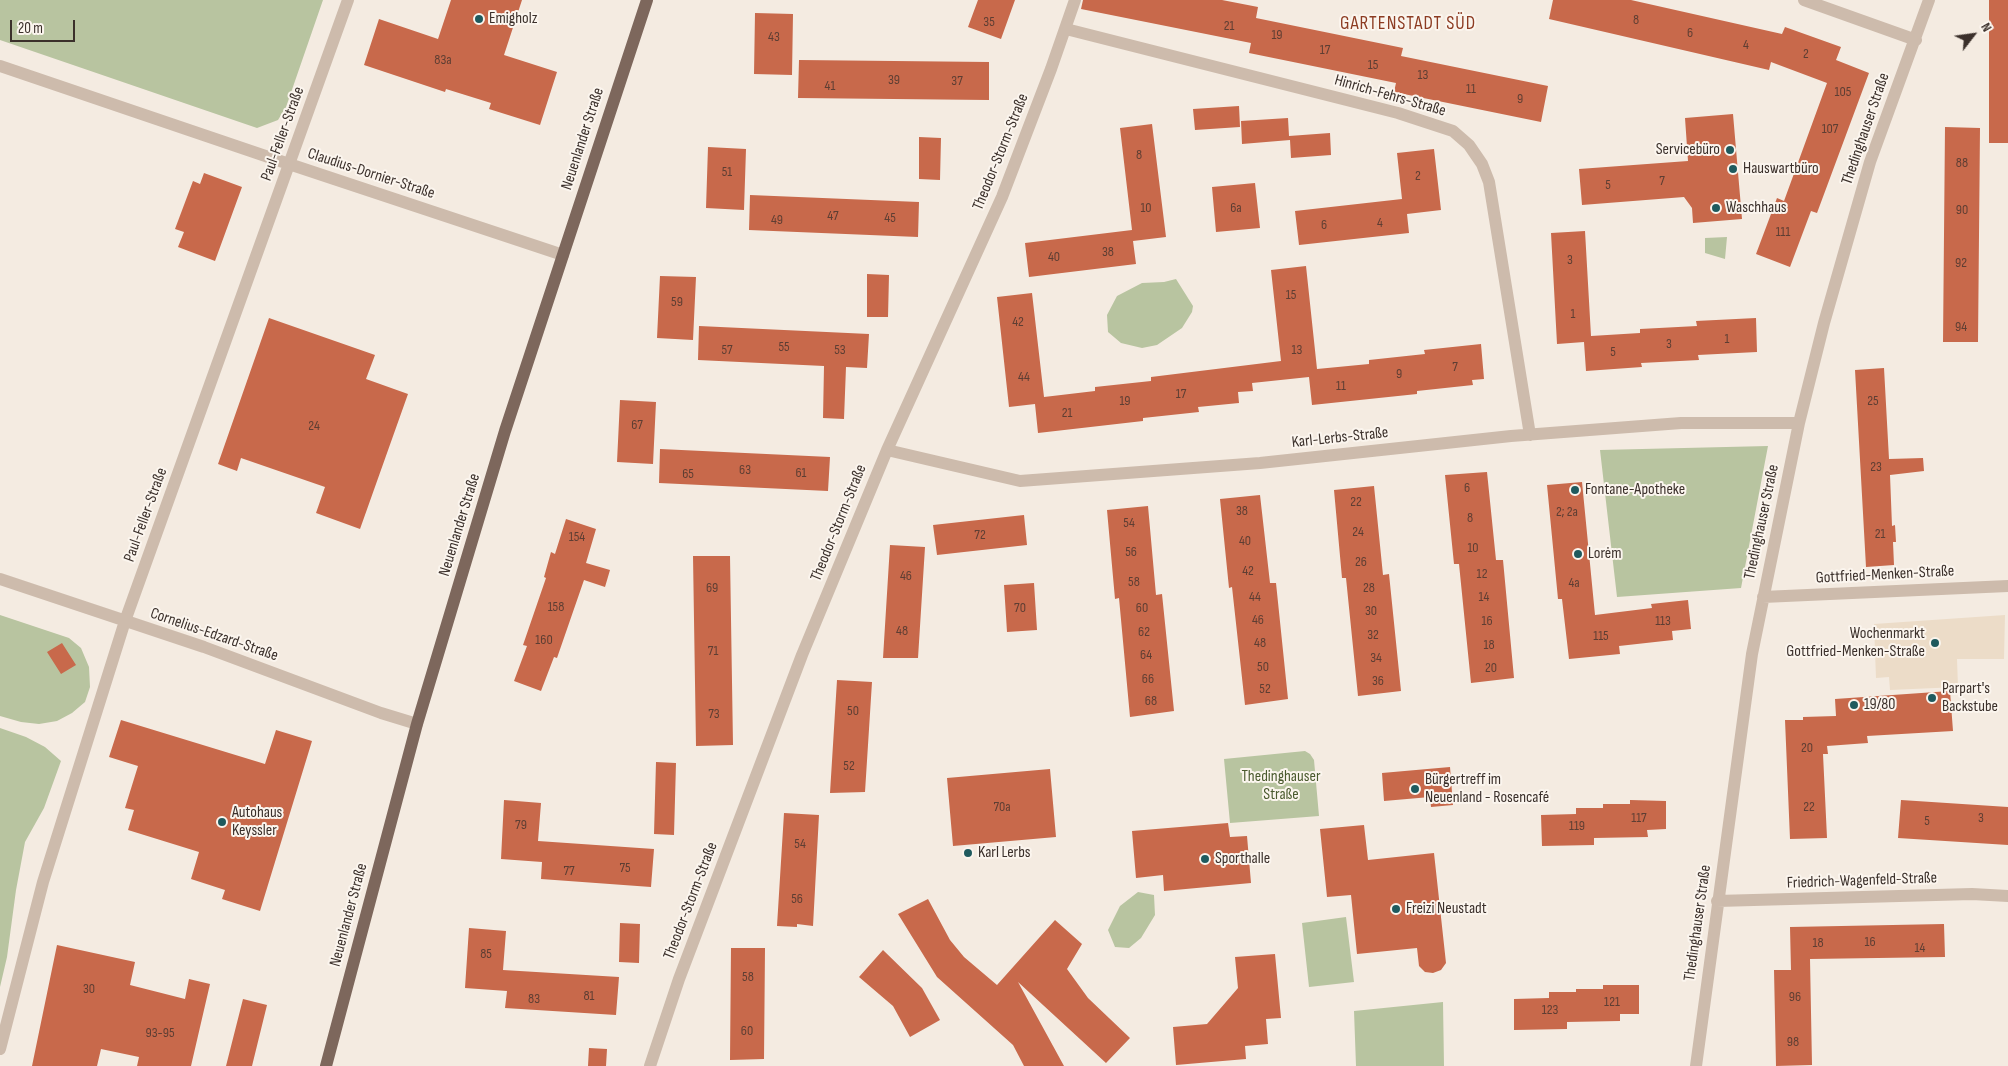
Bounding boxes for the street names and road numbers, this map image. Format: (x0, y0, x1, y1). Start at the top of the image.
street label: Hinrich-Fehrs-Straße (1332, 71, 1448, 121)
street label: Thedinghauser Straße (1838, 71, 1894, 187)
street label: Paul-Feller-Straße (257, 84, 309, 184)
street label: Neuenlander Straße (557, 86, 609, 192)
street label: Theodor-Storm-Straße (969, 91, 1033, 213)
street label: Claudius-Dornier-Straße (305, 144, 437, 204)
street label: Karl-Lerbs-Straße (1291, 423, 1389, 453)
street label: Theodor-Storm-Straße (807, 462, 871, 584)
street label: Thedinghauser Straße (1740, 463, 1784, 581)
street label: Paul-Feller-Straße (120, 465, 172, 565)
street label: Neuenlander Straße (435, 471, 485, 579)
street label: Gottfried-Menken-Straße (1815, 562, 1955, 588)
street label: Cornelius-Edzard-Straße (148, 604, 280, 666)
street label: Theodor-Storm-Straße (660, 840, 722, 962)
street label: Neuenlander Straße (326, 861, 372, 969)
street label: Thedinghauser Straße (1680, 864, 1716, 982)
street label: Friedrich-Wagenfeld-Straße (1787, 869, 1937, 893)

